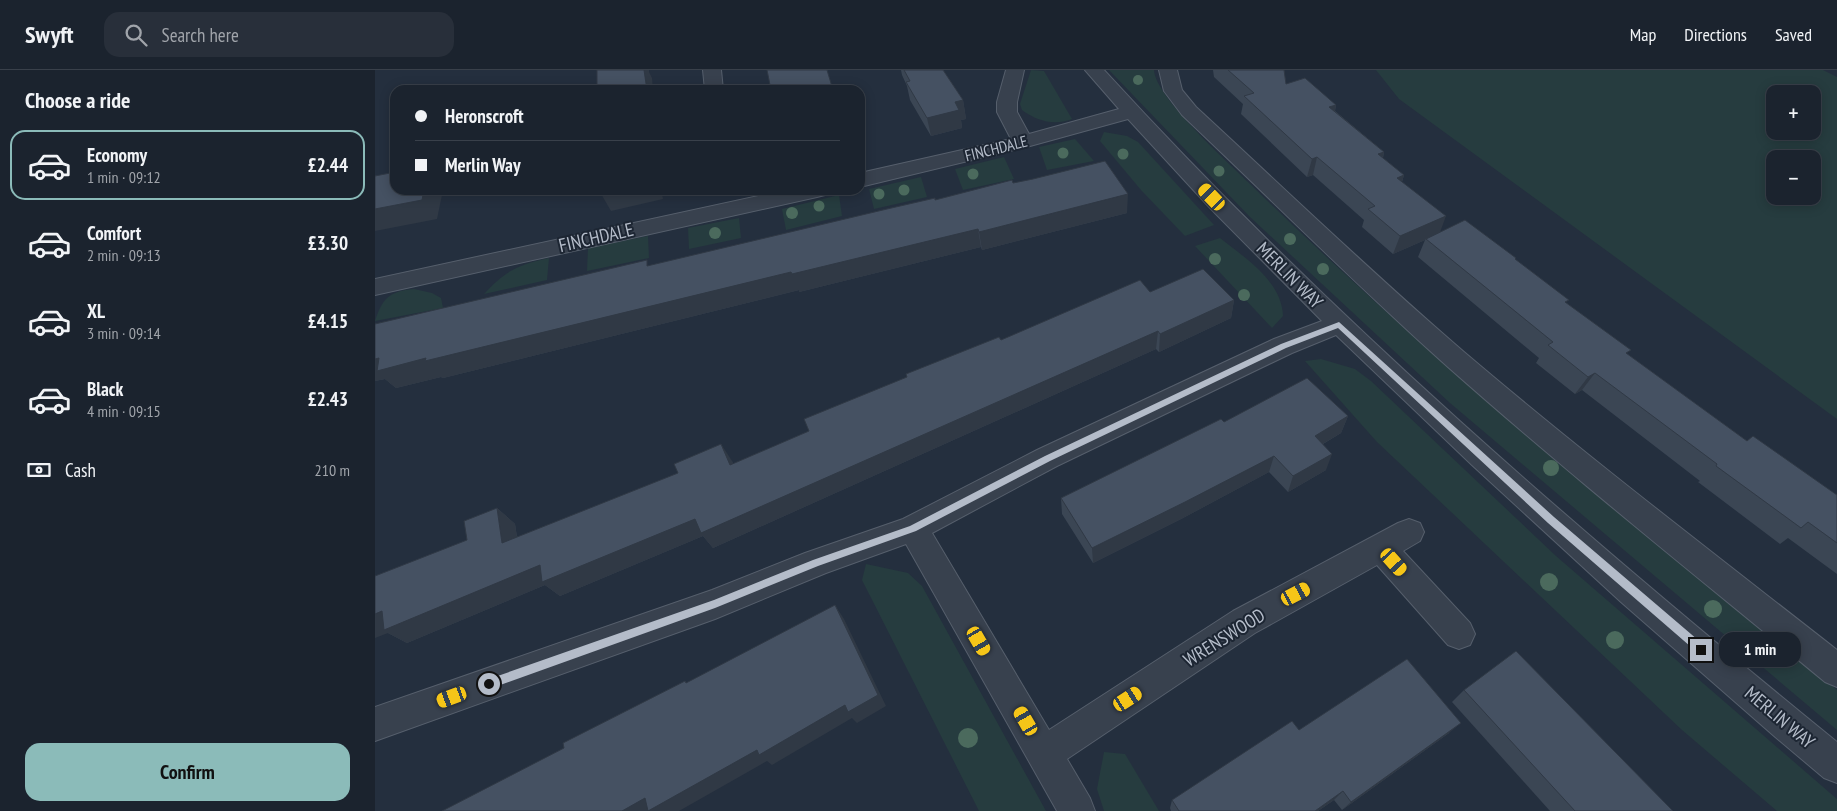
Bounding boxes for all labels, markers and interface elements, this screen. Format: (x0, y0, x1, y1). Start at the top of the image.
search box (104, 12, 454, 57)
text: Swyft (25, 19, 74, 50)
icon: search (122, 21, 150, 49)
text: Search here (162, 23, 239, 47)
text: Map (1630, 23, 1656, 46)
text: Directions (1684, 23, 1747, 46)
text: Saved (1775, 23, 1812, 46)
map controls (1766, 85, 1821, 205)
button: + (1766, 85, 1821, 140)
text: Choose a ride (25, 86, 130, 114)
text: Heronscroft (445, 104, 523, 128)
street label: FINCHDALE (963, 131, 1030, 165)
icon: car (27, 143, 72, 188)
text: Economy (87, 143, 147, 167)
button: − (1766, 150, 1821, 205)
text: £2.44 (308, 153, 348, 177)
text: Merlin Way (445, 153, 521, 177)
text: 1 min · 09:12 (87, 167, 161, 187)
car (1196, 181, 1227, 213)
street label: FINCHDALE (556, 217, 636, 257)
icon: car (27, 221, 72, 266)
text: Comfort (87, 221, 141, 245)
text: £3.30 (308, 231, 348, 255)
street label: MERLIN WAY (1252, 237, 1329, 314)
text: 2 min · 09:13 (87, 245, 161, 265)
icon: car (27, 299, 72, 344)
text: XL (87, 299, 105, 323)
text: £4.15 (308, 309, 348, 333)
text: 3 min · 09:14 (87, 323, 161, 343)
icon: car (27, 377, 72, 422)
text: Black (87, 377, 123, 401)
text: £2.43 (308, 387, 348, 411)
text: 4 min · 09:15 (87, 401, 161, 421)
icon: cash (25, 456, 53, 484)
text: Cash (65, 458, 96, 482)
text: 210 m (315, 460, 350, 480)
car (1378, 546, 1409, 578)
car (1279, 580, 1312, 608)
street label: WRENSWOOD (1179, 603, 1269, 671)
car (965, 624, 992, 658)
callout: 1 min (1719, 632, 1801, 668)
route end (1690, 639, 1712, 661)
text: 1 min (1744, 639, 1776, 659)
route start (478, 673, 500, 695)
street label: MERLIN WAY (1740, 681, 1820, 754)
car (435, 685, 468, 709)
car (1111, 685, 1144, 713)
car (1012, 704, 1039, 738)
button: Confirm (25, 743, 350, 801)

